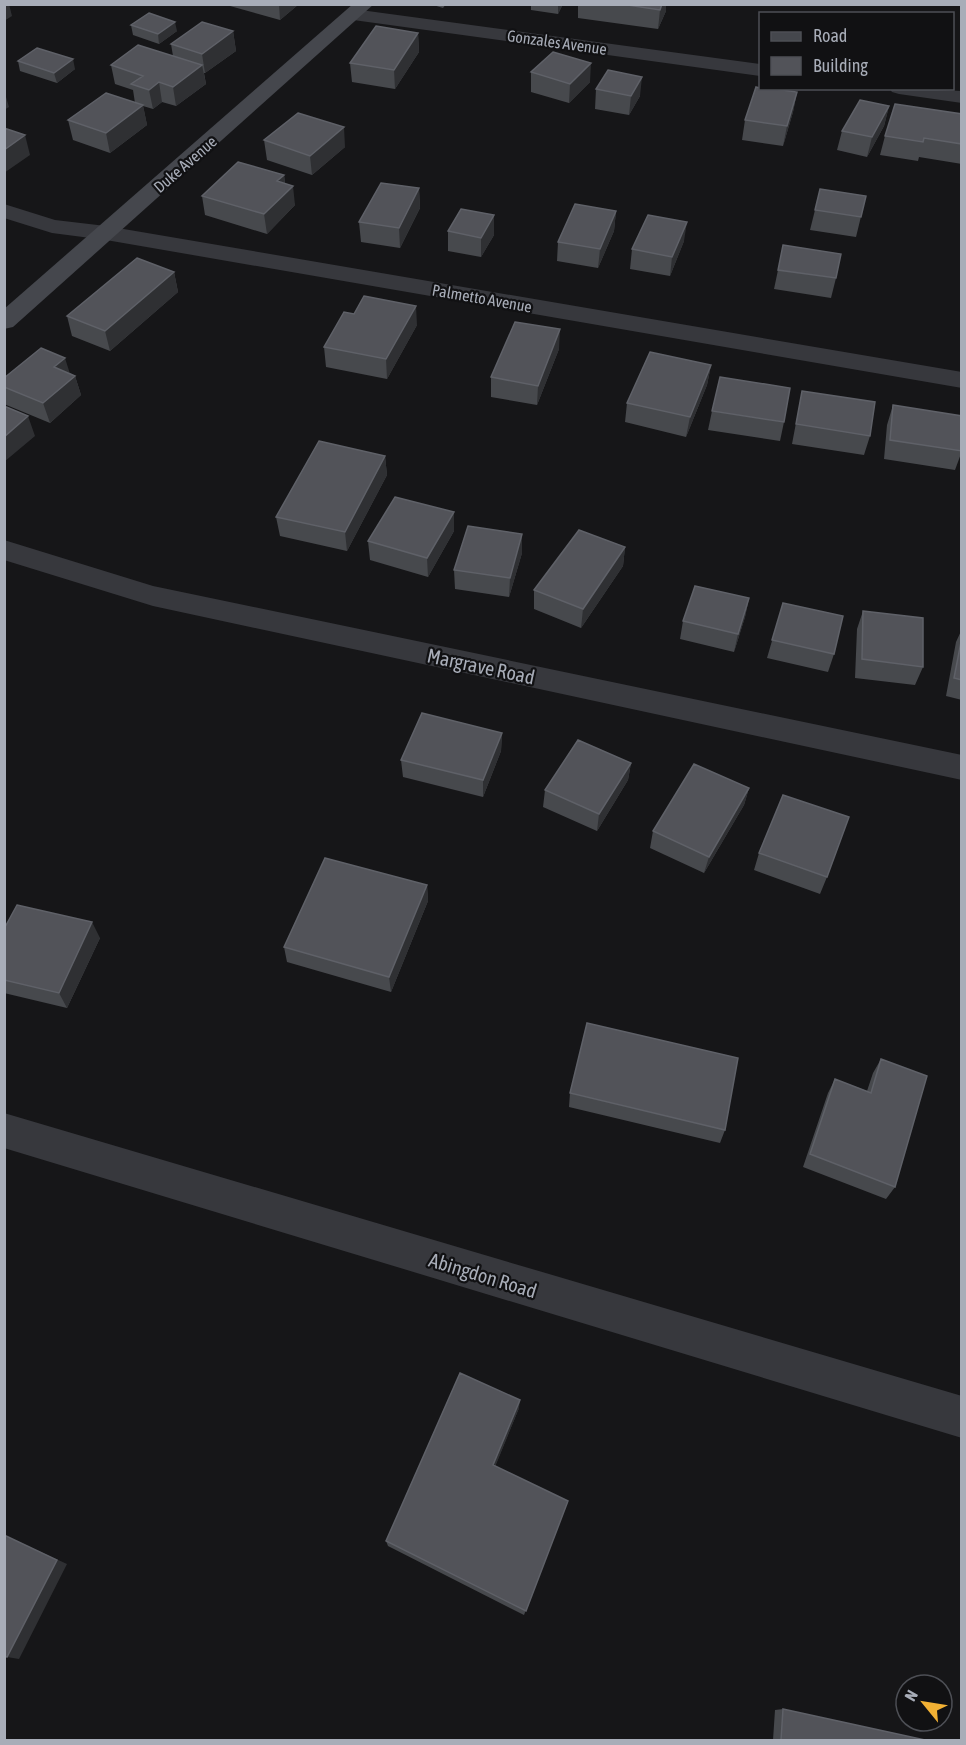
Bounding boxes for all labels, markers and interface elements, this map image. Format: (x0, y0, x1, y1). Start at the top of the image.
legend (759, 12, 954, 90)
text: Road (813, 25, 847, 46)
street label: Gonzales Avenue (506, 26, 608, 58)
text: Building (813, 55, 868, 76)
street label: Duke Avenue (150, 132, 220, 196)
street label: Palmetto Avenue (431, 280, 533, 316)
street label: Margrave Road (425, 643, 537, 689)
street label: Abingdon Road (426, 1248, 540, 1302)
north arrow (894, 1673, 954, 1733)
text: N (901, 1687, 921, 1704)

